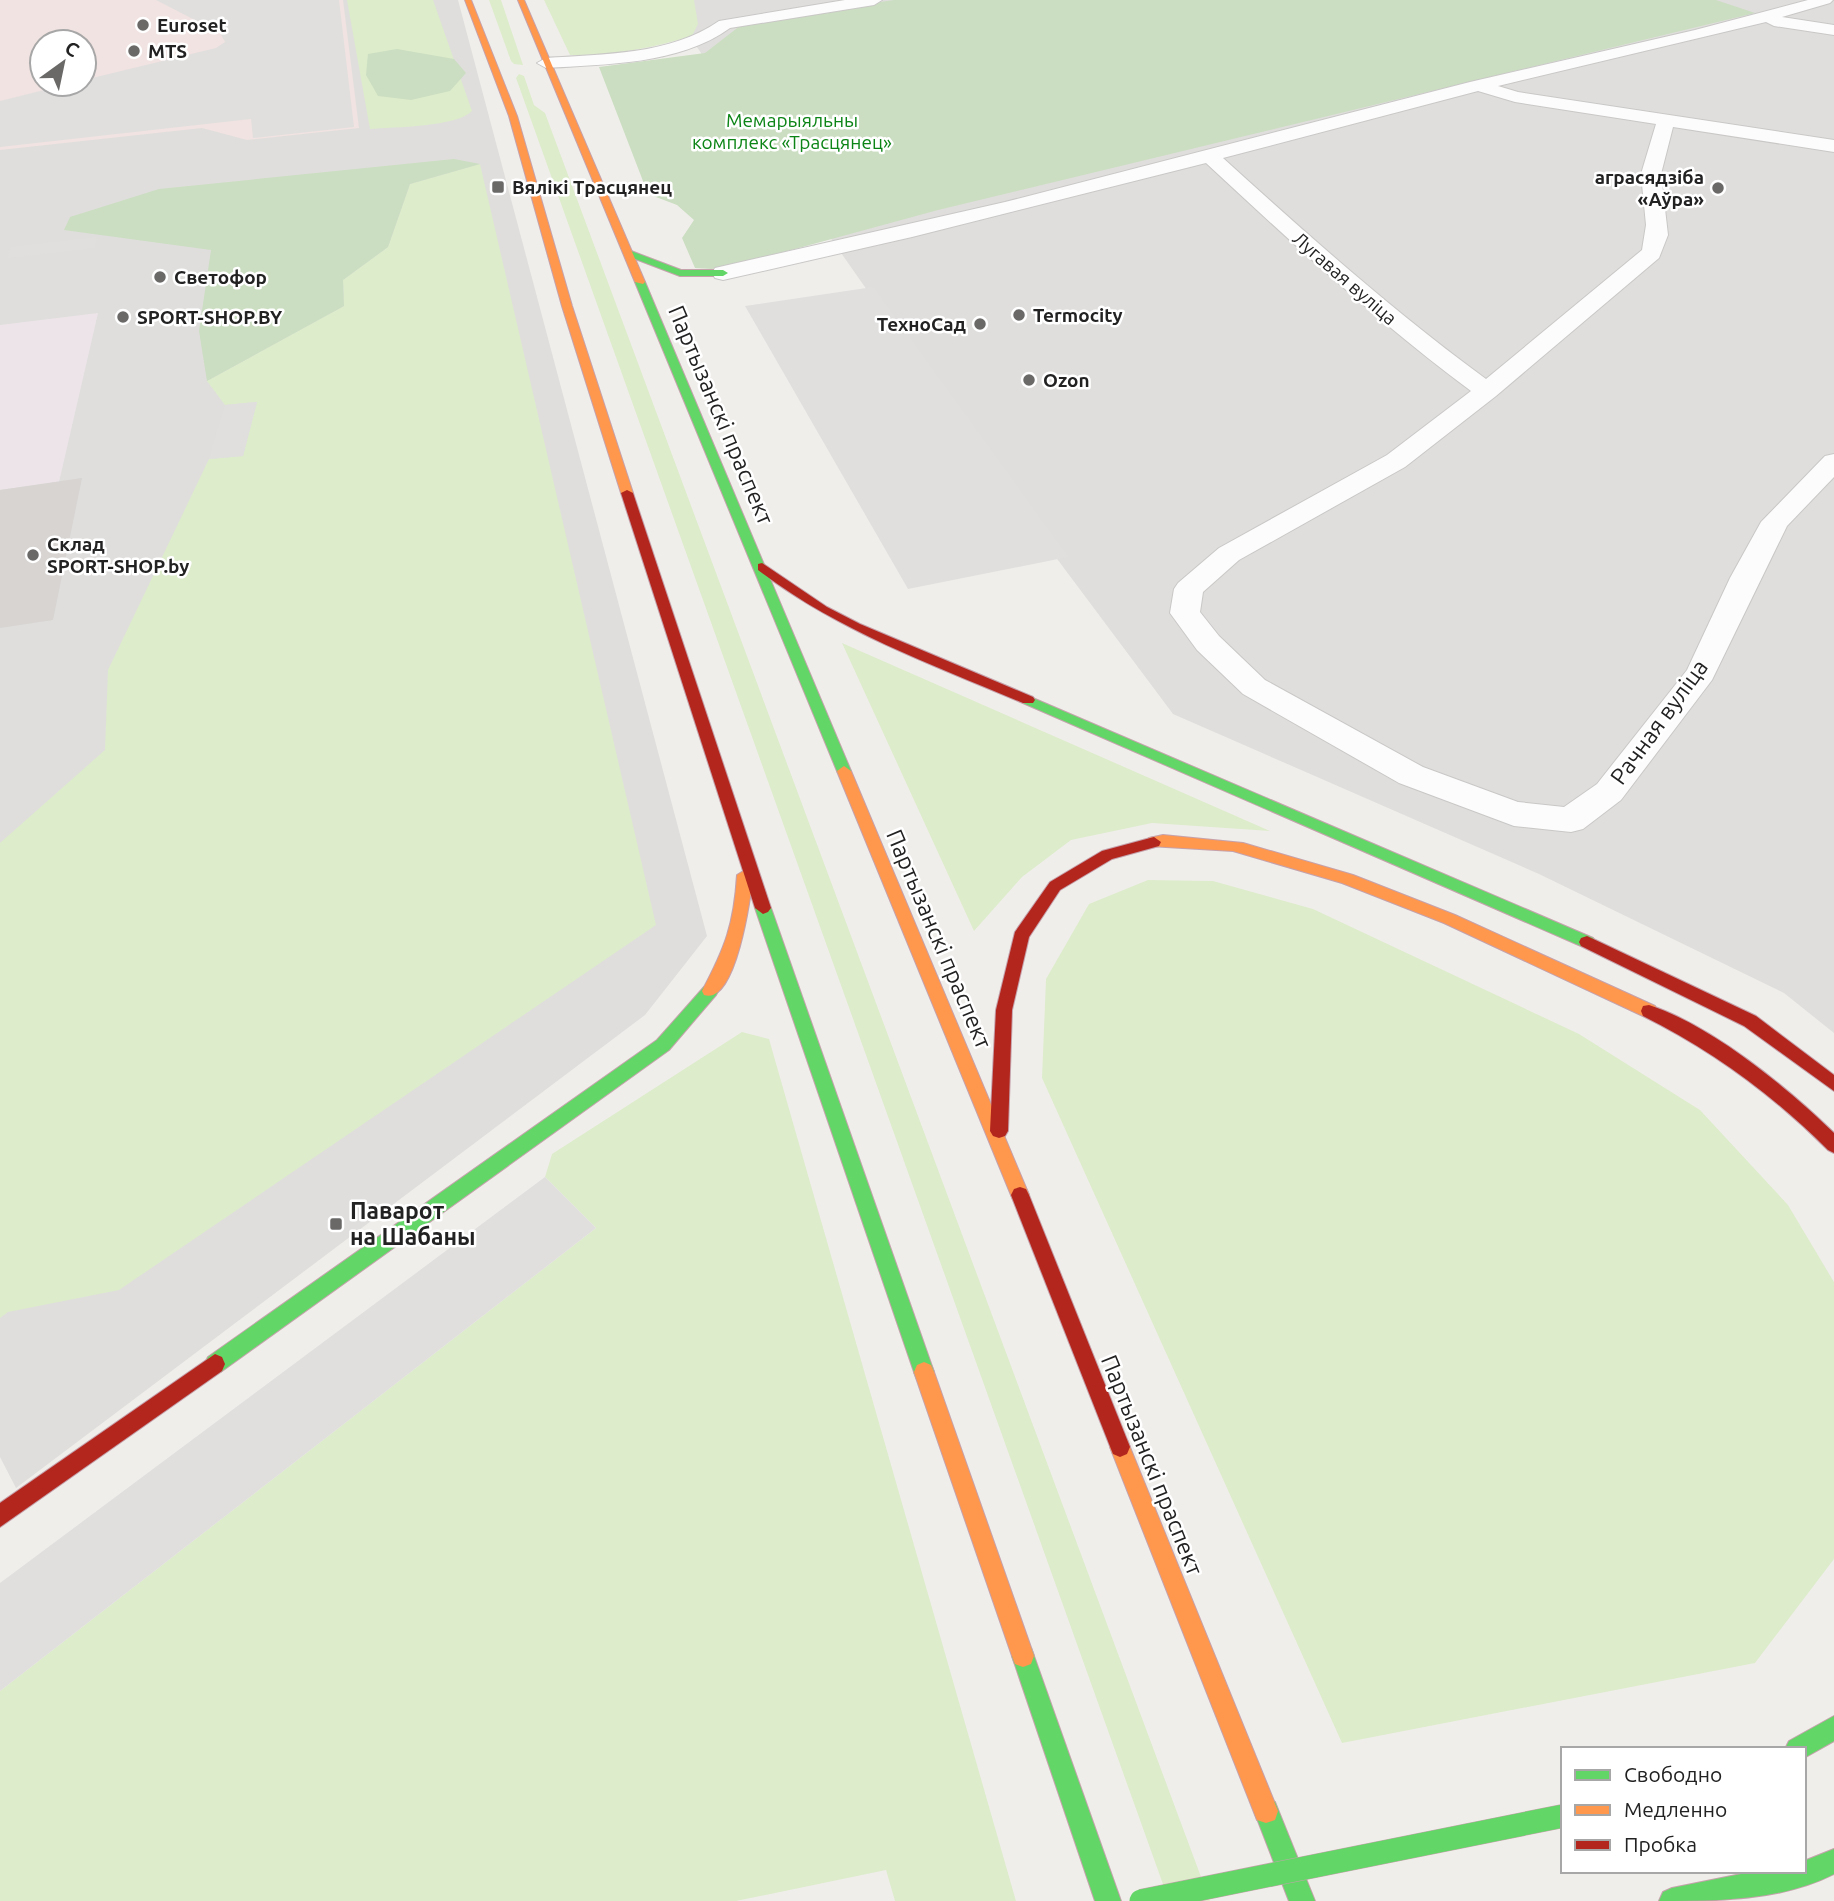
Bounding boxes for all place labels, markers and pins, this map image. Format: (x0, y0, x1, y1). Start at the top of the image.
place label: Euroset (157, 14, 227, 36)
marker: Euroset (135, 17, 151, 33)
place label: MTS (148, 40, 187, 62)
marker: MTS (126, 43, 142, 59)
place label: аграсядзіба «Аўра» (1595, 166, 1704, 210)
place label: Вялікі Трасцянец (512, 176, 672, 198)
marker: Вялікі Трасцянец (490, 179, 506, 195)
marker: аграсядзіба «Аўра» (1710, 180, 1726, 196)
place label: Светофор (174, 266, 267, 288)
marker: Светофор (152, 269, 168, 285)
place label: Termocity (1033, 304, 1123, 326)
place label: SPORT-SHOP.BY (137, 306, 283, 328)
marker: Termocity (1011, 307, 1027, 323)
marker: SPORT-SHOP.BY (115, 309, 131, 325)
place label: ТехноСад (877, 313, 967, 335)
marker: ТехноСад (972, 316, 988, 332)
place label: Ozon (1043, 369, 1090, 391)
marker: Ozon (1021, 372, 1037, 388)
place label: Склад SPORT-SHOP.by (47, 533, 189, 577)
marker: Склад SPORT-SHOP.by (25, 547, 41, 563)
place label: Паварот на Шабаны (350, 1198, 476, 1249)
marker: Паварот на Шабаны (328, 1216, 344, 1232)

